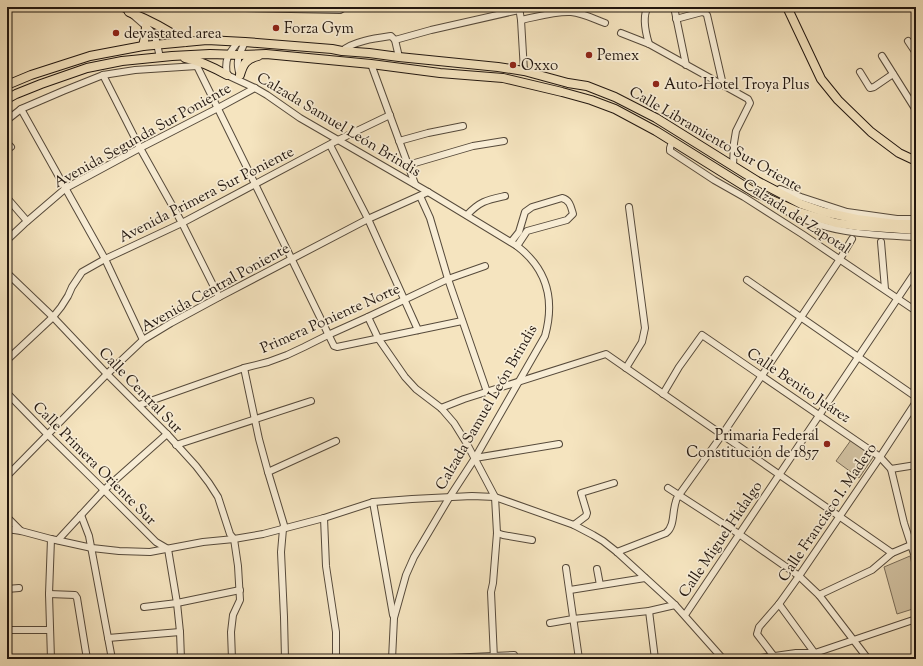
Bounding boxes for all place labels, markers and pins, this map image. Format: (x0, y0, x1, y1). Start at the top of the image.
place label: Forza Gym (284, 19, 354, 40)
marker: Forza Gym (271, 23, 281, 33)
place label: devastated area (124, 24, 222, 45)
marker: devastated area (111, 28, 121, 38)
place label: Pemex (597, 46, 639, 67)
marker: Pemex (584, 50, 594, 60)
place label: Oxxo (521, 56, 558, 77)
marker: Oxxo (508, 60, 518, 70)
place label: Auto-Hotel Troya Plus (664, 75, 810, 96)
marker: Auto-Hotel Troya Plus (651, 79, 661, 89)
place label: Primaria Federal Constitución de 1857 (686, 426, 819, 464)
marker: Primaria Federal Constitución de 1857 (822, 439, 832, 449)

